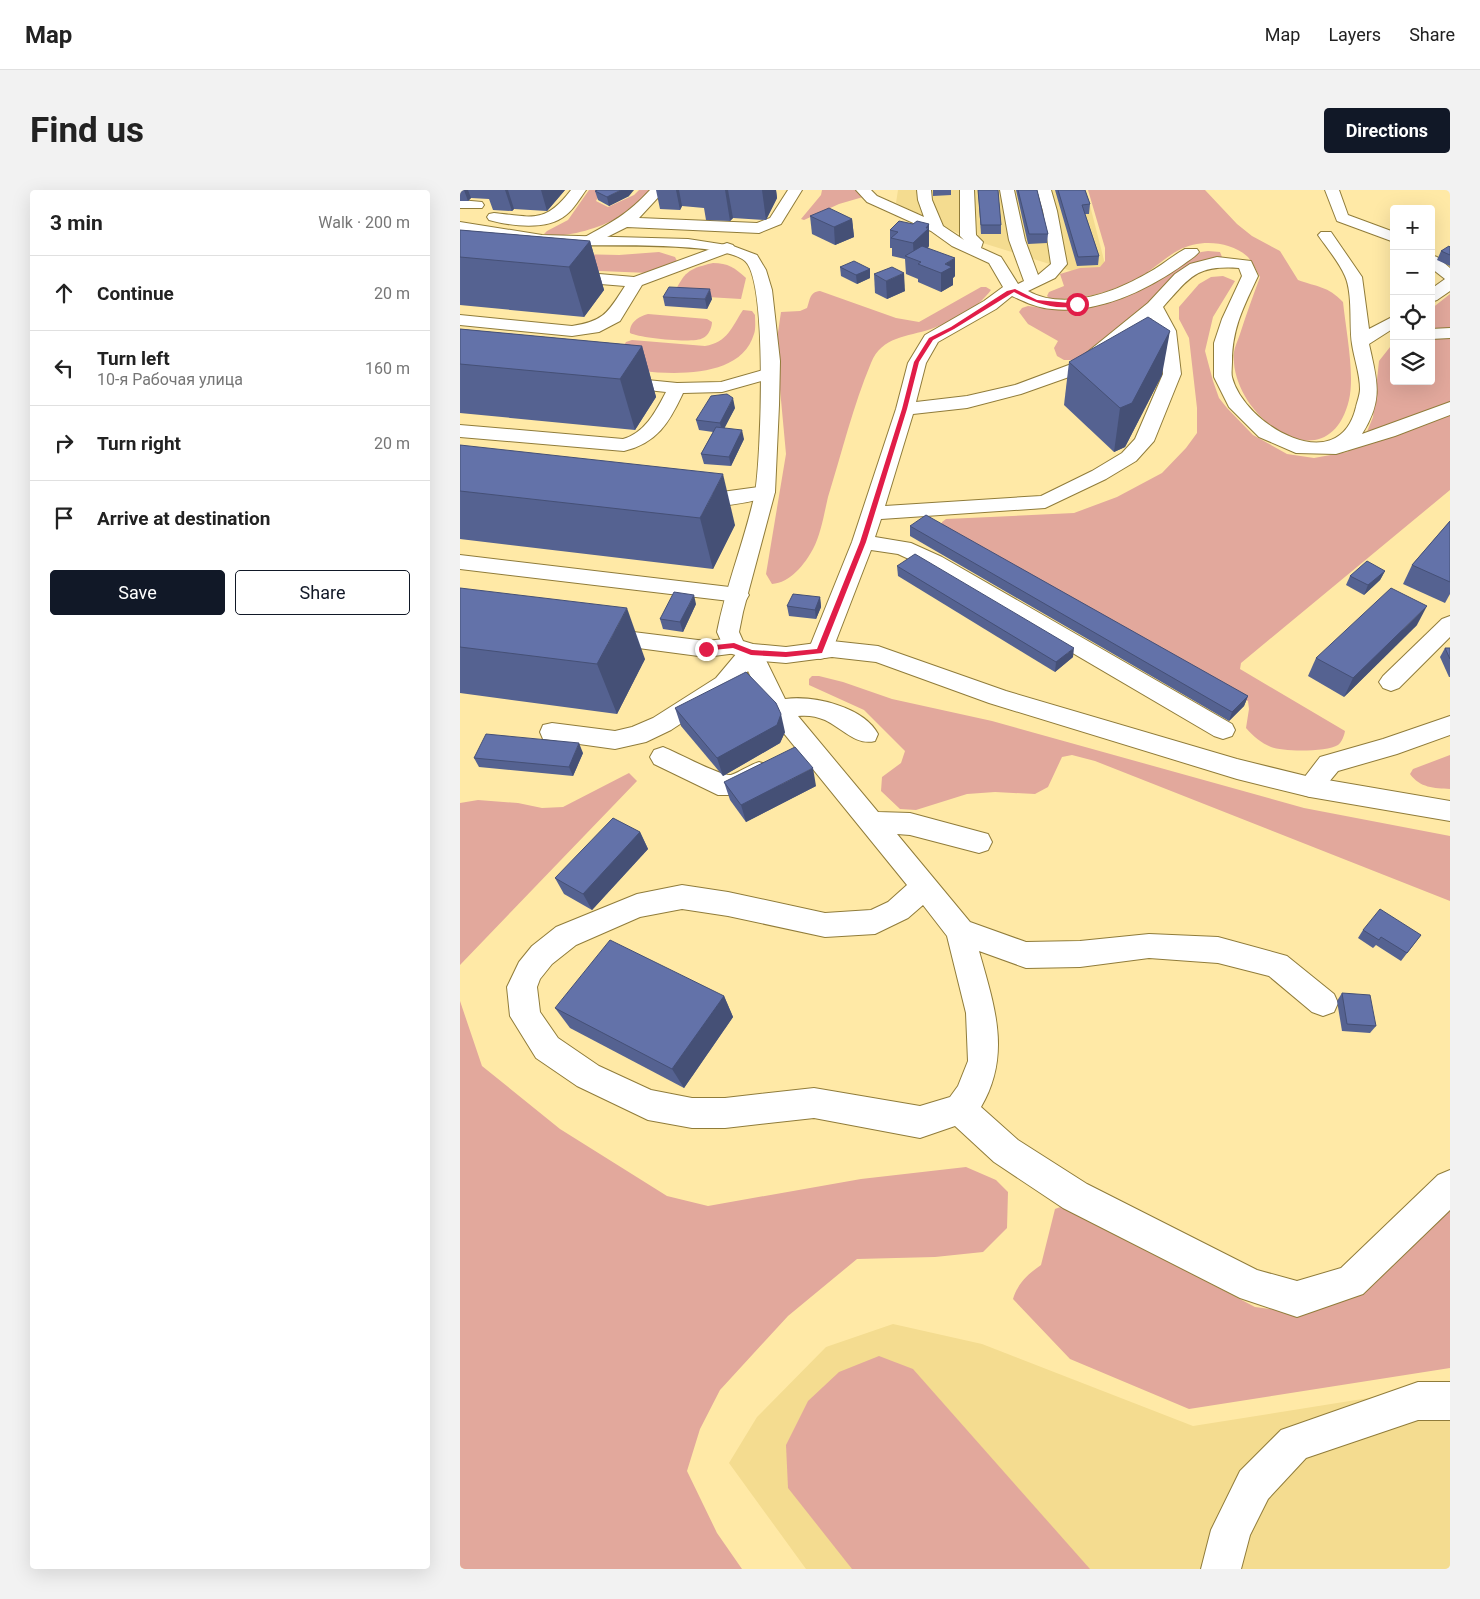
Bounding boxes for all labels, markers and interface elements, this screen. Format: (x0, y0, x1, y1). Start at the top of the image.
text: Map (25, 21, 72, 49)
text: Map (1265, 24, 1300, 45)
text: Layers (1328, 24, 1381, 45)
text: Share (1409, 24, 1455, 45)
button: Directions (1324, 108, 1450, 153)
text: Find us (30, 110, 144, 151)
map controls (1390, 205, 1435, 385)
button: + (1390, 205, 1435, 250)
text: 3 min (50, 211, 103, 235)
text: Walk · 200 m (318, 213, 410, 232)
button: − (1390, 250, 1435, 295)
icon: ahead (50, 279, 78, 307)
text: Continue (97, 282, 174, 305)
text: 20 m (374, 284, 410, 303)
route start (1066, 293, 1089, 316)
button: locate (1390, 295, 1435, 340)
button: layers (1390, 340, 1435, 385)
text: Turn left (97, 347, 170, 370)
icon: left (50, 354, 78, 382)
text: 160 m (365, 359, 410, 378)
text: 10-я Рабочая улица (97, 370, 243, 389)
icon: right (50, 429, 78, 457)
text: Turn right (97, 432, 181, 455)
text: 20 m (374, 434, 410, 453)
icon: arrive (50, 504, 78, 532)
text: Arrive at destination (97, 507, 270, 530)
button: Save (50, 570, 225, 615)
button: Share (235, 570, 410, 615)
route end (695, 638, 718, 661)

